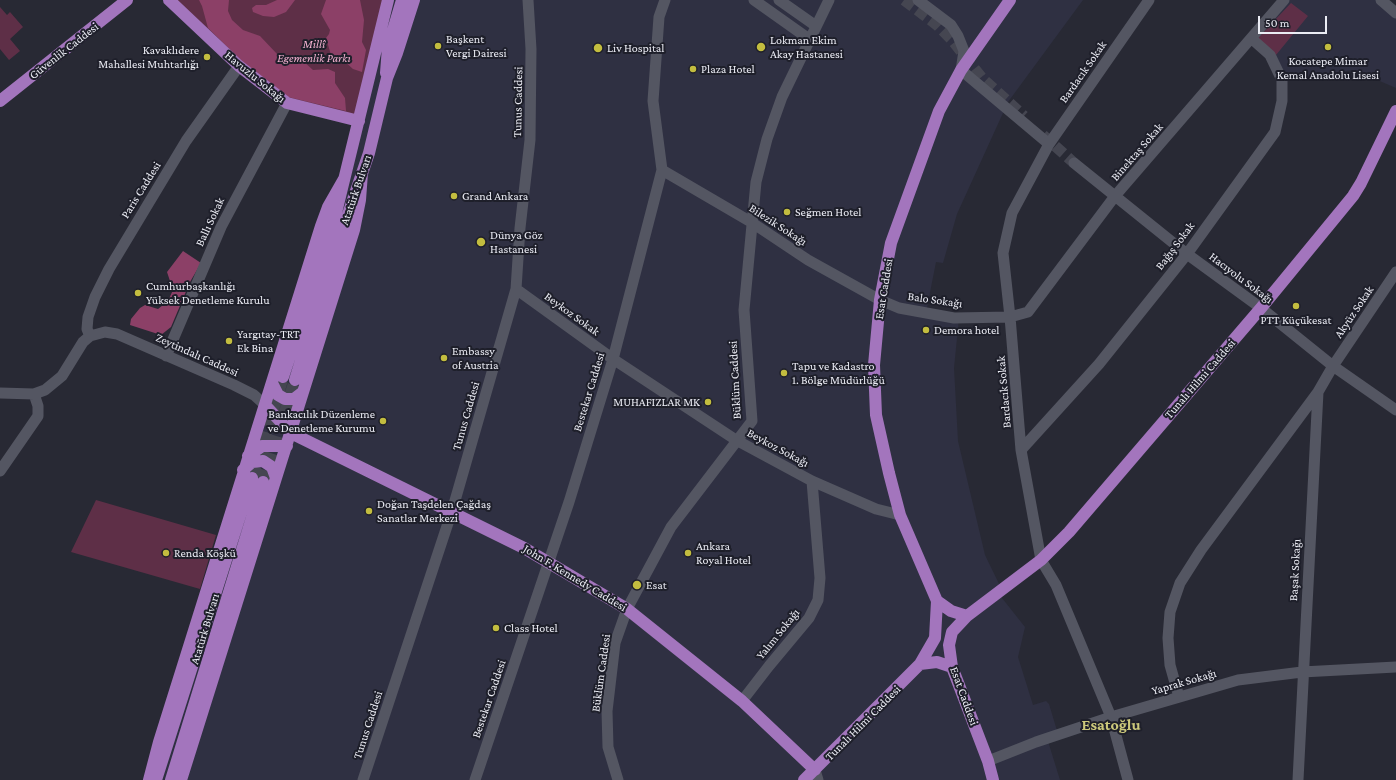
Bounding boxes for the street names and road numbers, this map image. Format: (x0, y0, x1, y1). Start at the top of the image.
street label: Güvenlik Caddesi (27, 20, 101, 82)
street label: Bardacık Sokak (1056, 38, 1110, 106)
street label: Havuzlu Sokağı (222, 48, 288, 106)
street label: Tunus Caddesi (510, 66, 526, 138)
street label: Binektaş Sokak (1108, 120, 1166, 184)
street label: Atatürk Bulvarı (337, 153, 375, 227)
street label: Paris Caddesi (118, 159, 164, 221)
street label: Ballı Sokak (192, 195, 228, 249)
street label: Bilezik Sokağı (746, 201, 810, 249)
street label: Bağış Sokak (1152, 219, 1198, 273)
street label: Hacıyolu Sokağı (1206, 249, 1276, 307)
street label: Esat Caddesi (872, 258, 896, 320)
street label: Akyüz Sokak (1331, 283, 1377, 341)
street label: Beykoz Sokak (542, 289, 602, 339)
street label: Balo Sokağı (907, 289, 963, 311)
street label: Zeytindalı Caddesi (153, 330, 241, 380)
street label: Tunalı Hilmi Caddesi (1161, 336, 1239, 422)
street label: Büklüm Caddesi (726, 340, 744, 420)
street label: Bestekar Caddesi (570, 351, 608, 433)
street label: Bardacık Sokak (994, 355, 1014, 429)
street label: Tunus Caddesi (449, 380, 483, 452)
street label: Beykoz Sokağı (745, 426, 811, 470)
street label: Başak Sokağı (1286, 539, 1304, 601)
street label: John F. Kennedy Caddesi (521, 541, 629, 615)
street label: Atatürk Bulvarı (187, 592, 223, 666)
street label: Yalım Sokağı (753, 606, 803, 662)
street label: Büklüm Caddesi (588, 633, 614, 713)
street label: Bestekar Caddesi (469, 658, 509, 740)
street label: Esat Caddesi (947, 665, 981, 727)
street label: Yaprak Sokağı (1150, 666, 1218, 698)
street label: Tunalı Hilmi Caddesi (822, 682, 904, 764)
street label: Tunus Caddesi (350, 689, 386, 761)

